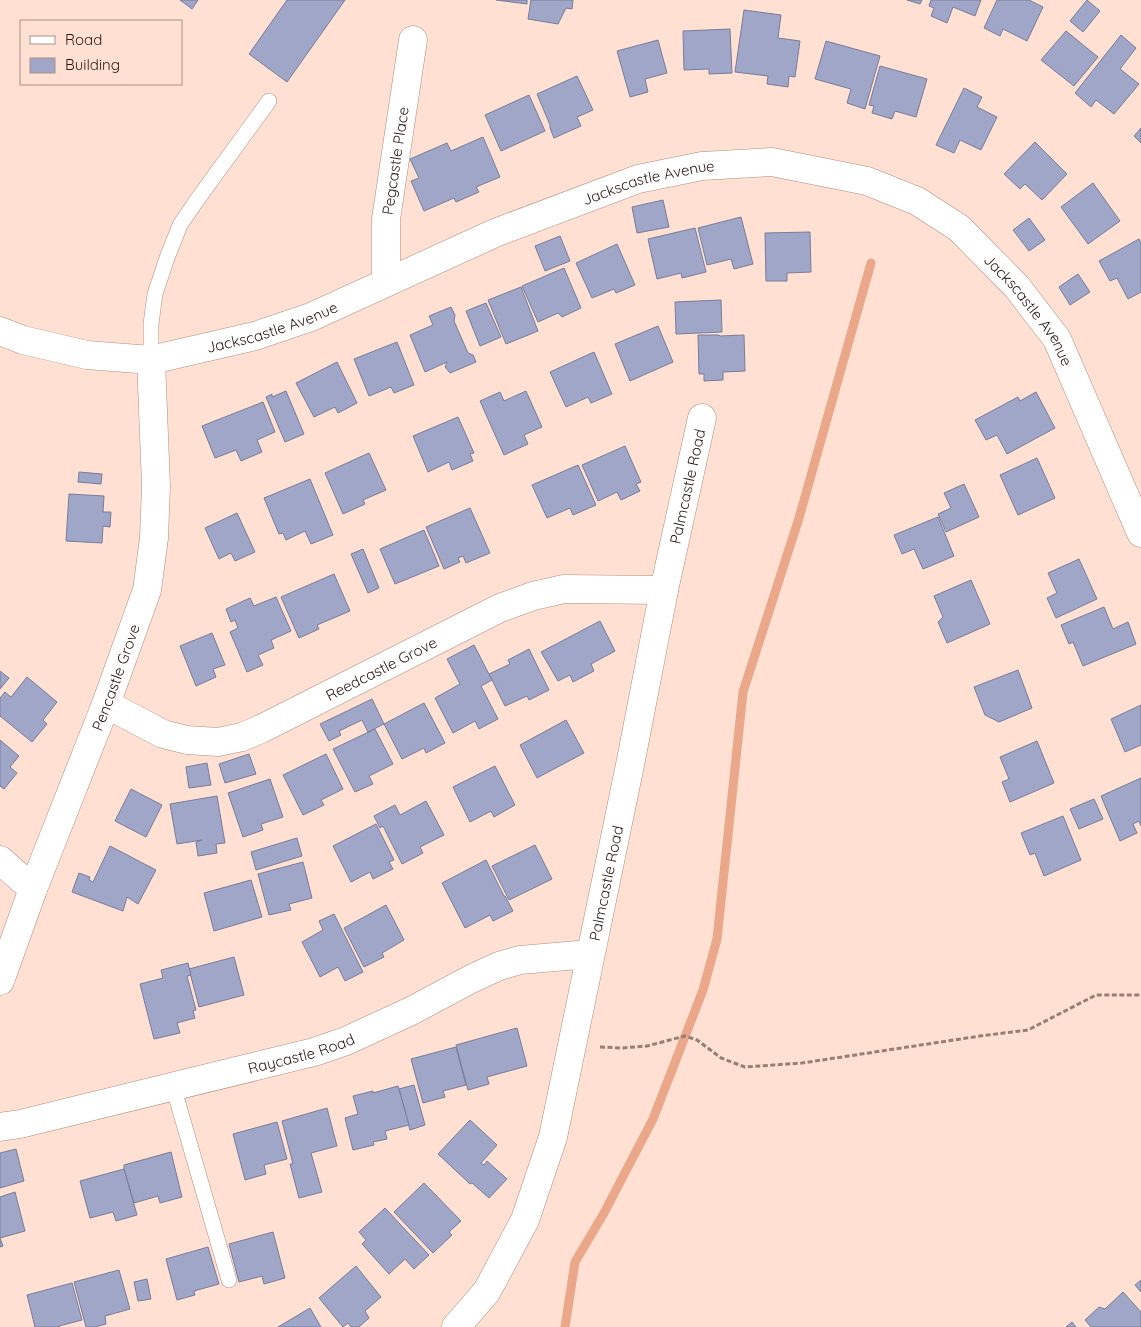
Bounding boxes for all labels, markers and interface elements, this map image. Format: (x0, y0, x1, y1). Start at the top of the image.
legend (20, 20, 182, 85)
text: Road (65, 30, 102, 49)
text: Building (65, 55, 120, 74)
street label: Pegcastle Place (377, 105, 412, 216)
street label: Jackscastle Avenue (579, 156, 715, 209)
street label: Jackscastle Avenue (980, 250, 1077, 369)
street label: Jackscastle Avenue (204, 297, 340, 356)
street label: Palmcastle Road (665, 427, 709, 546)
street label: Pencastle Grove (87, 621, 144, 733)
street label: Reedcastle Grove (322, 632, 440, 704)
street label: Palmcastle Road (584, 824, 627, 942)
street label: Raycastle Road (246, 1029, 357, 1077)

